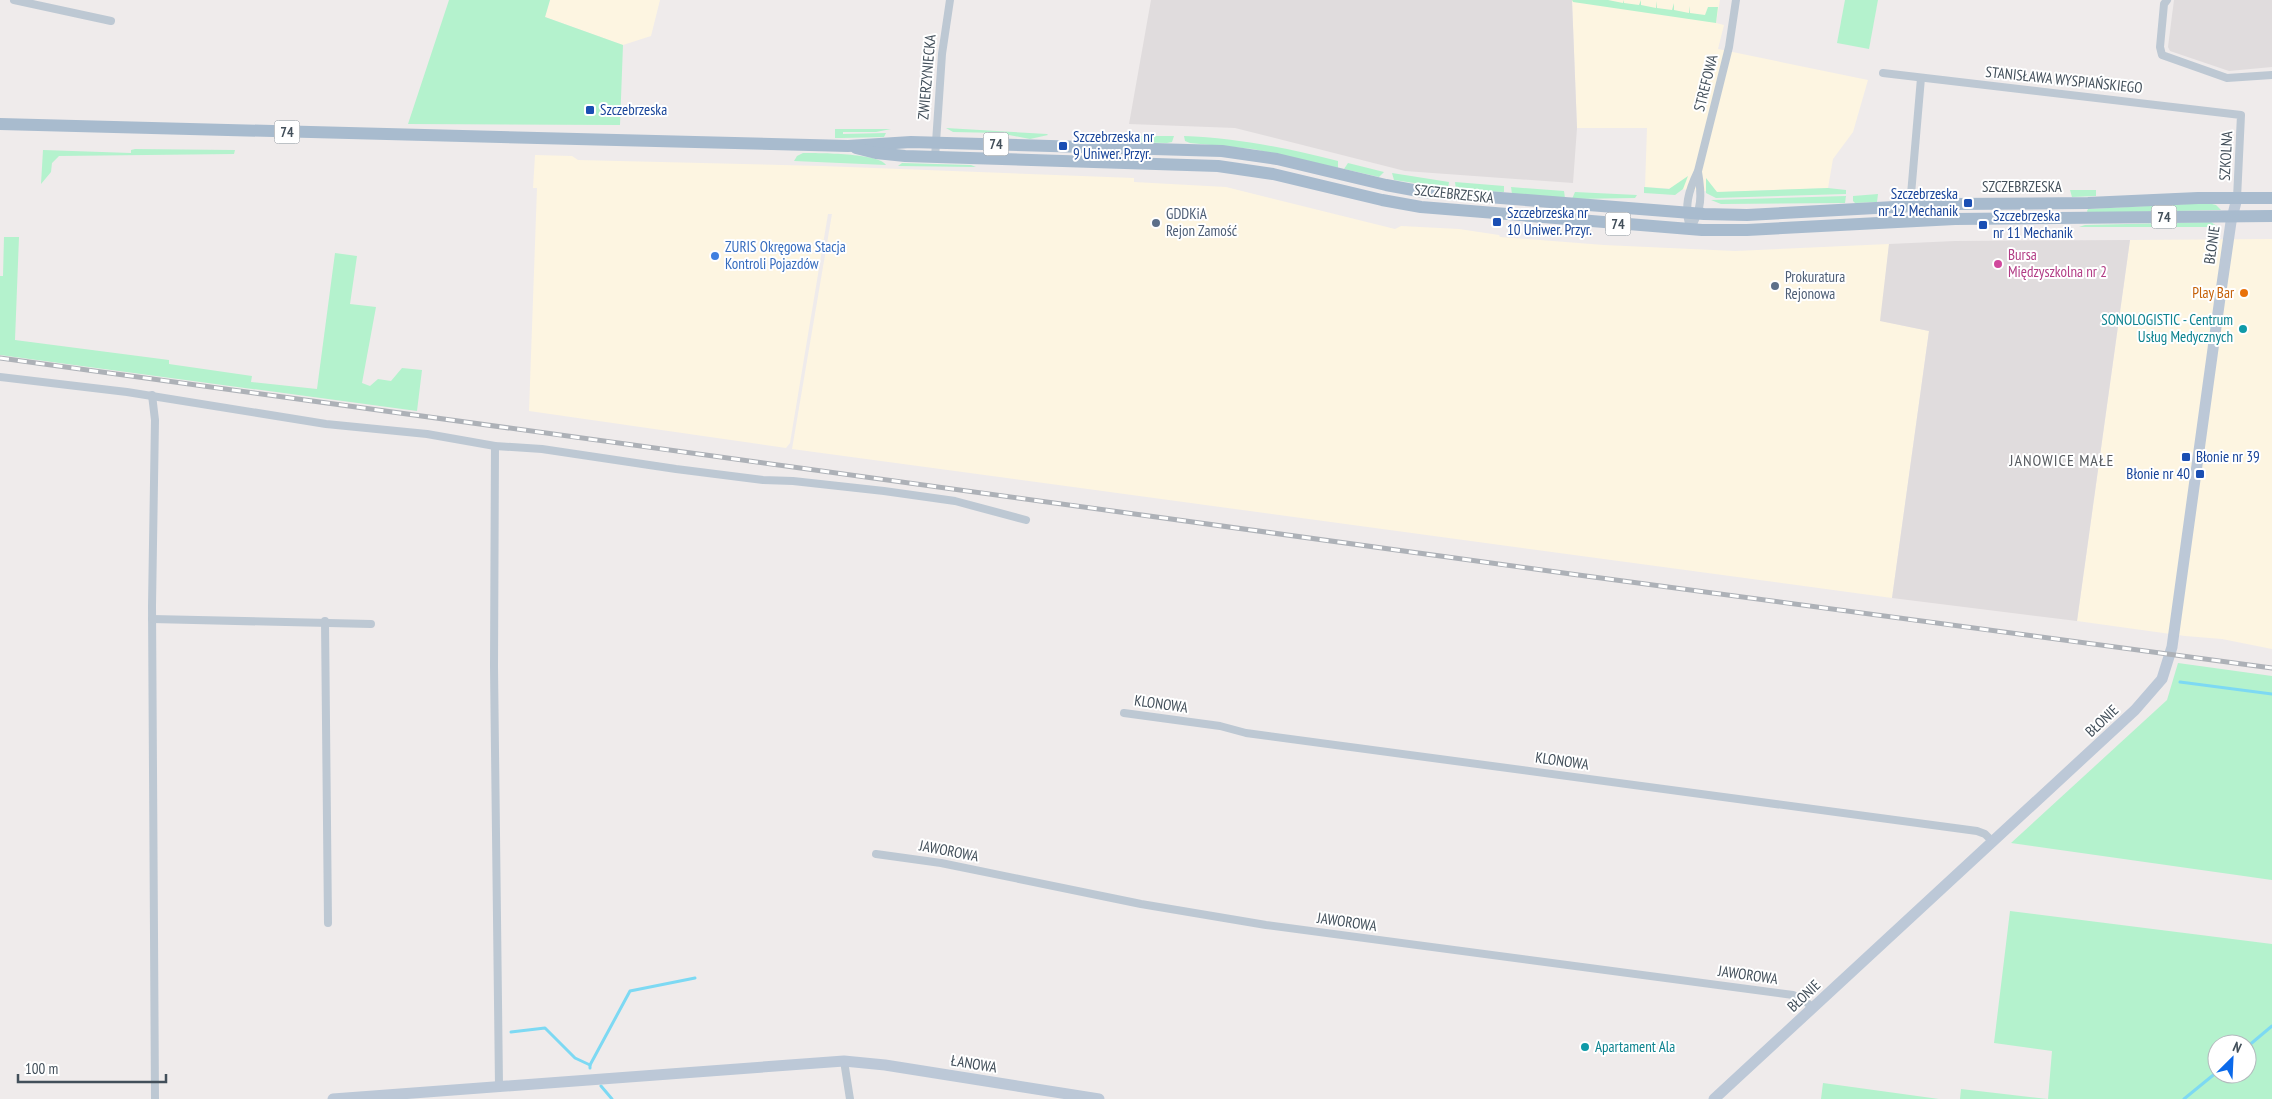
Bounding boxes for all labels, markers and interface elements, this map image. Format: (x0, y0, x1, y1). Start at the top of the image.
street label: ZWIERZYNIECKA (913, 33, 940, 120)
street label: STREFOWA (1689, 52, 1722, 113)
street label: STANISŁAWA WYSPIAŃSKIEGO (1985, 62, 2143, 97)
place label: Szczebrzeska (600, 100, 667, 119)
marker: Szczebrzeska (584, 104, 596, 116)
road number: 74 (274, 120, 300, 144)
place label: Szczebrzeska nr 9 Uniwer. Przyr. (1073, 127, 1155, 163)
street label: SZKOLNA (2215, 130, 2236, 181)
road number: 74 (984, 132, 1008, 156)
marker: Szczebrzeska nr 9 Uniwer. Przyr. (1057, 140, 1069, 152)
street label: SZCZEBRZESKA (1982, 177, 2063, 196)
street label: SZCZEBRZESKA (1413, 180, 1496, 207)
place label: Szczebrzeska nr 12 Mechanik (1878, 184, 1958, 220)
marker: Szczebrzeska nr 12 Mechanik (1962, 197, 1974, 209)
place label: Szczebrzeska nr 10 Uniwer. Przyr. (1507, 203, 1592, 239)
place label: GDDKiA Rejon Zamość (1166, 204, 1238, 240)
place label: Szczebrzeska nr 11 Mechanik (1993, 206, 2073, 242)
road number: 74 (2152, 206, 2176, 228)
road number: 74 (1606, 212, 1630, 235)
marker: Szczebrzeska nr 10 Uniwer. Przyr. (1491, 216, 1503, 228)
marker: GDDKiA Rejon Zamość (1150, 217, 1162, 229)
marker: Szczebrzeska nr 11 Mechanik (1977, 219, 1989, 231)
street label: BŁONIE (2199, 224, 2224, 265)
place label: ZURIS Okręgowa Stacja Kontroli Pojazdów (725, 237, 846, 273)
place label: Bursa Międzyszkolna nr 2 (2008, 245, 2107, 281)
marker: ZURIS Okręgowa Stacja Kontroli Pojazdów (709, 250, 721, 262)
marker: Bursa Międzyszkolna nr 2 (1992, 258, 2004, 270)
place label: Prokuratura Rejonowa (1785, 267, 1845, 303)
marker: Prokuratura Rejonowa (1769, 280, 1781, 292)
place label: Play Bar (2192, 283, 2235, 302)
marker: Play Bar (2238, 287, 2250, 299)
place label: SONOLOGISTIC - Centrum Usług Medycznych (2101, 310, 2233, 346)
marker: SONOLOGISTIC - Centrum Usług Medycznych (2237, 323, 2249, 335)
place label: Błonie nr 39 (2196, 447, 2260, 466)
district label: JANOWICE MAŁE (2009, 450, 2114, 470)
marker: Błonie nr 39 (2180, 451, 2192, 463)
place label: Błonie nr 40 (2126, 464, 2190, 483)
marker: Błonie nr 40 (2194, 468, 2206, 480)
street label: KLONOWA (1133, 690, 1190, 717)
street label: BŁONIE (2081, 700, 2122, 741)
street label: KLONOWA (1534, 747, 1591, 774)
street label: JAWOROWA (917, 835, 981, 866)
street label: JAWOROWA (1315, 908, 1379, 935)
street label: JAWOROWA (1716, 961, 1780, 988)
street label: BŁONIE (1783, 975, 1824, 1016)
north arrow (2207, 1034, 2257, 1084)
place label: Apartament Ala (1595, 1037, 1675, 1056)
text: N (2230, 1037, 2244, 1057)
marker: Apartament Ala (1579, 1041, 1591, 1053)
street label: ŁANOWA (950, 1051, 999, 1077)
scale bar (18, 1052, 165, 1084)
text: 100 m (25, 1059, 58, 1078)

